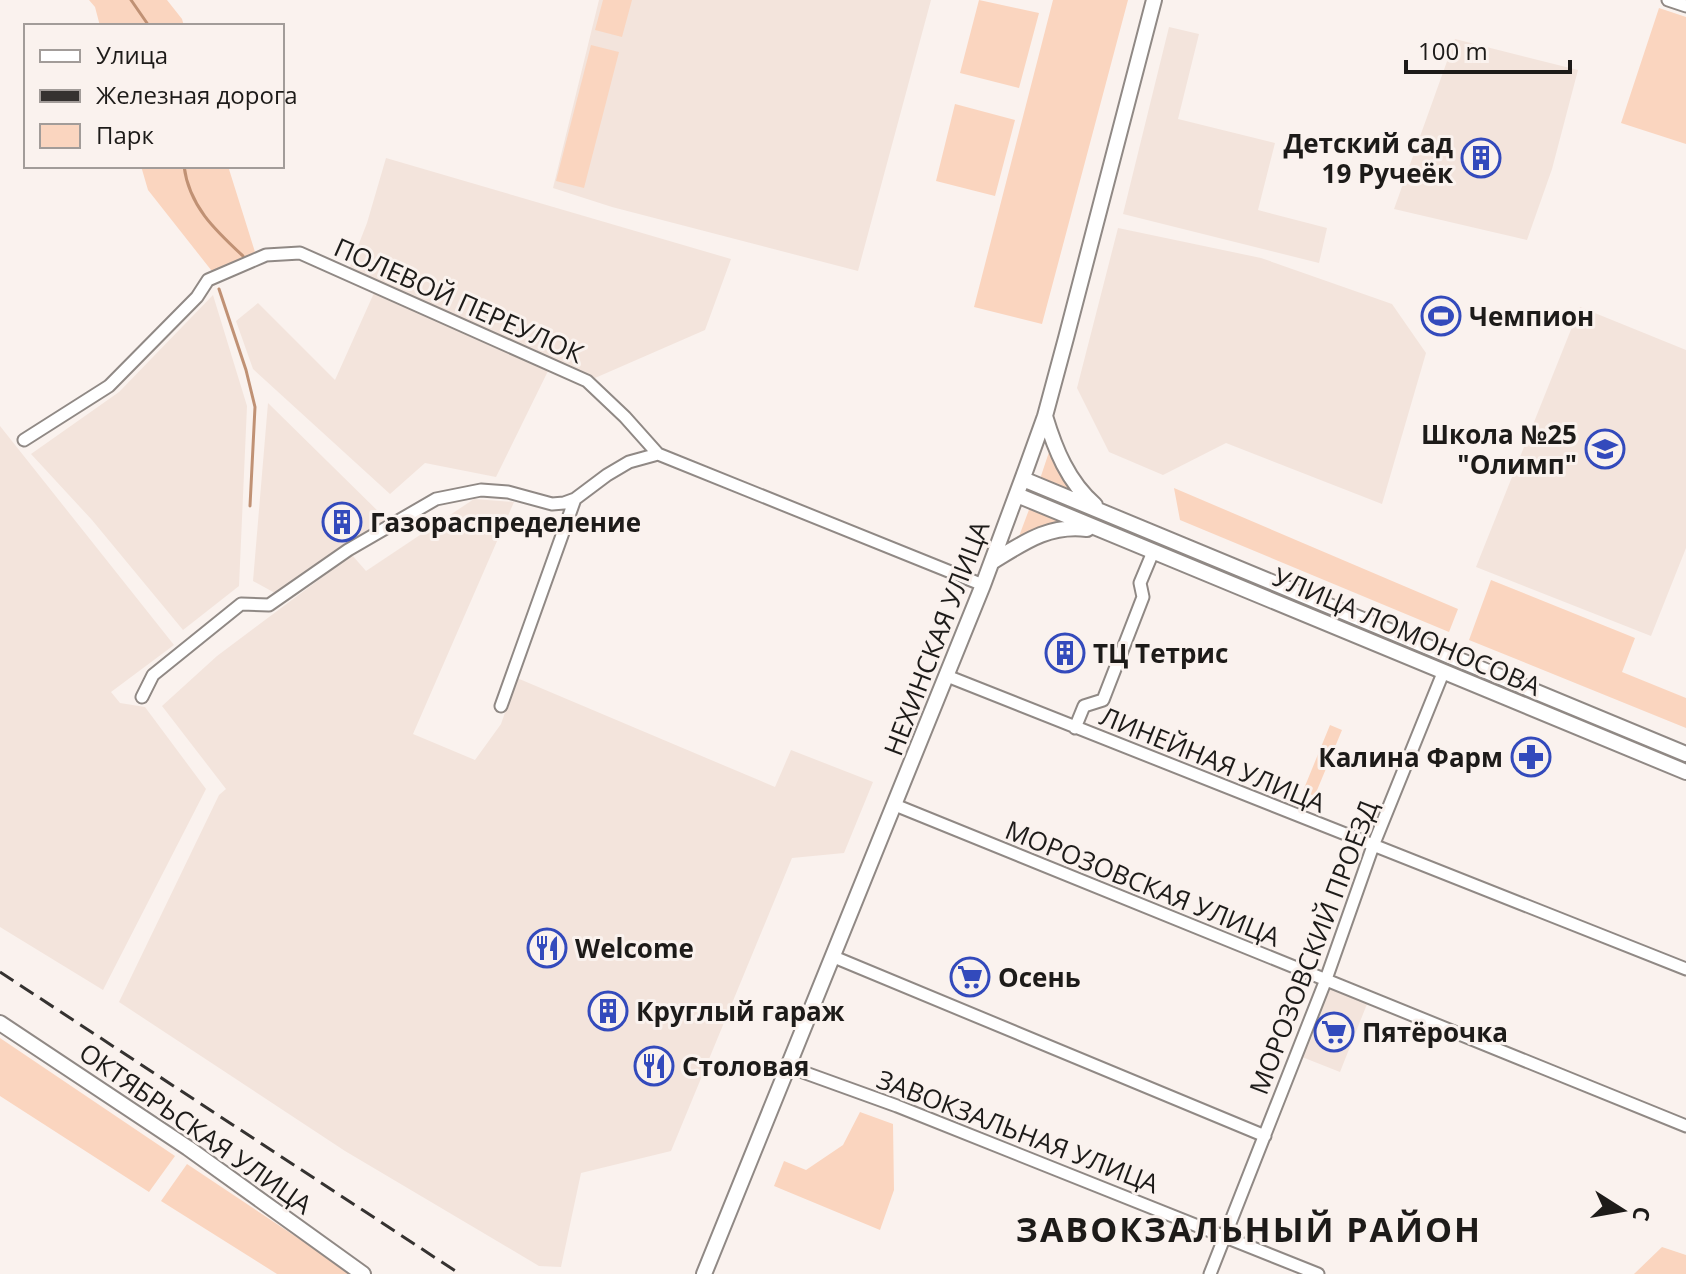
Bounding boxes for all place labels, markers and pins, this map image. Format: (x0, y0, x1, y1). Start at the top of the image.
place label: Детский сад 19 Ручеёк (1283, 125, 1454, 191)
building icon: Детский сад 19 Ручеёк (1460, 137, 1502, 179)
sports icon: Чемпион (1420, 295, 1462, 337)
place label: Чемпион (1469, 298, 1594, 334)
place label: Школа №25 "Олимп" (1421, 416, 1577, 482)
school or university icon: Школа №25 "Олимп" (1584, 428, 1626, 470)
building icon: Газораспределение (321, 501, 363, 543)
place label: Газораспределение (370, 504, 641, 540)
building icon: ТЦ Тетрис (1044, 632, 1086, 674)
place label: ТЦ Тетрис (1093, 635, 1228, 671)
pharmacy icon: Калина Фарм (1510, 736, 1552, 778)
place label: Калина Фарм (1318, 739, 1503, 775)
restaurant icon: Welcome (526, 927, 568, 969)
place label: Welcome (575, 930, 694, 966)
supermarket icon: Осень (949, 956, 991, 998)
place label: Осень (998, 959, 1081, 995)
building icon: Круглый гараж (587, 990, 629, 1032)
place label: Круглый гараж (636, 993, 845, 1029)
supermarket icon: Пятёрочка (1313, 1011, 1355, 1053)
place label: Пятёрочка (1362, 1014, 1508, 1050)
restaurant icon: Столовая (633, 1045, 675, 1087)
place label: Столовая (682, 1048, 809, 1084)

